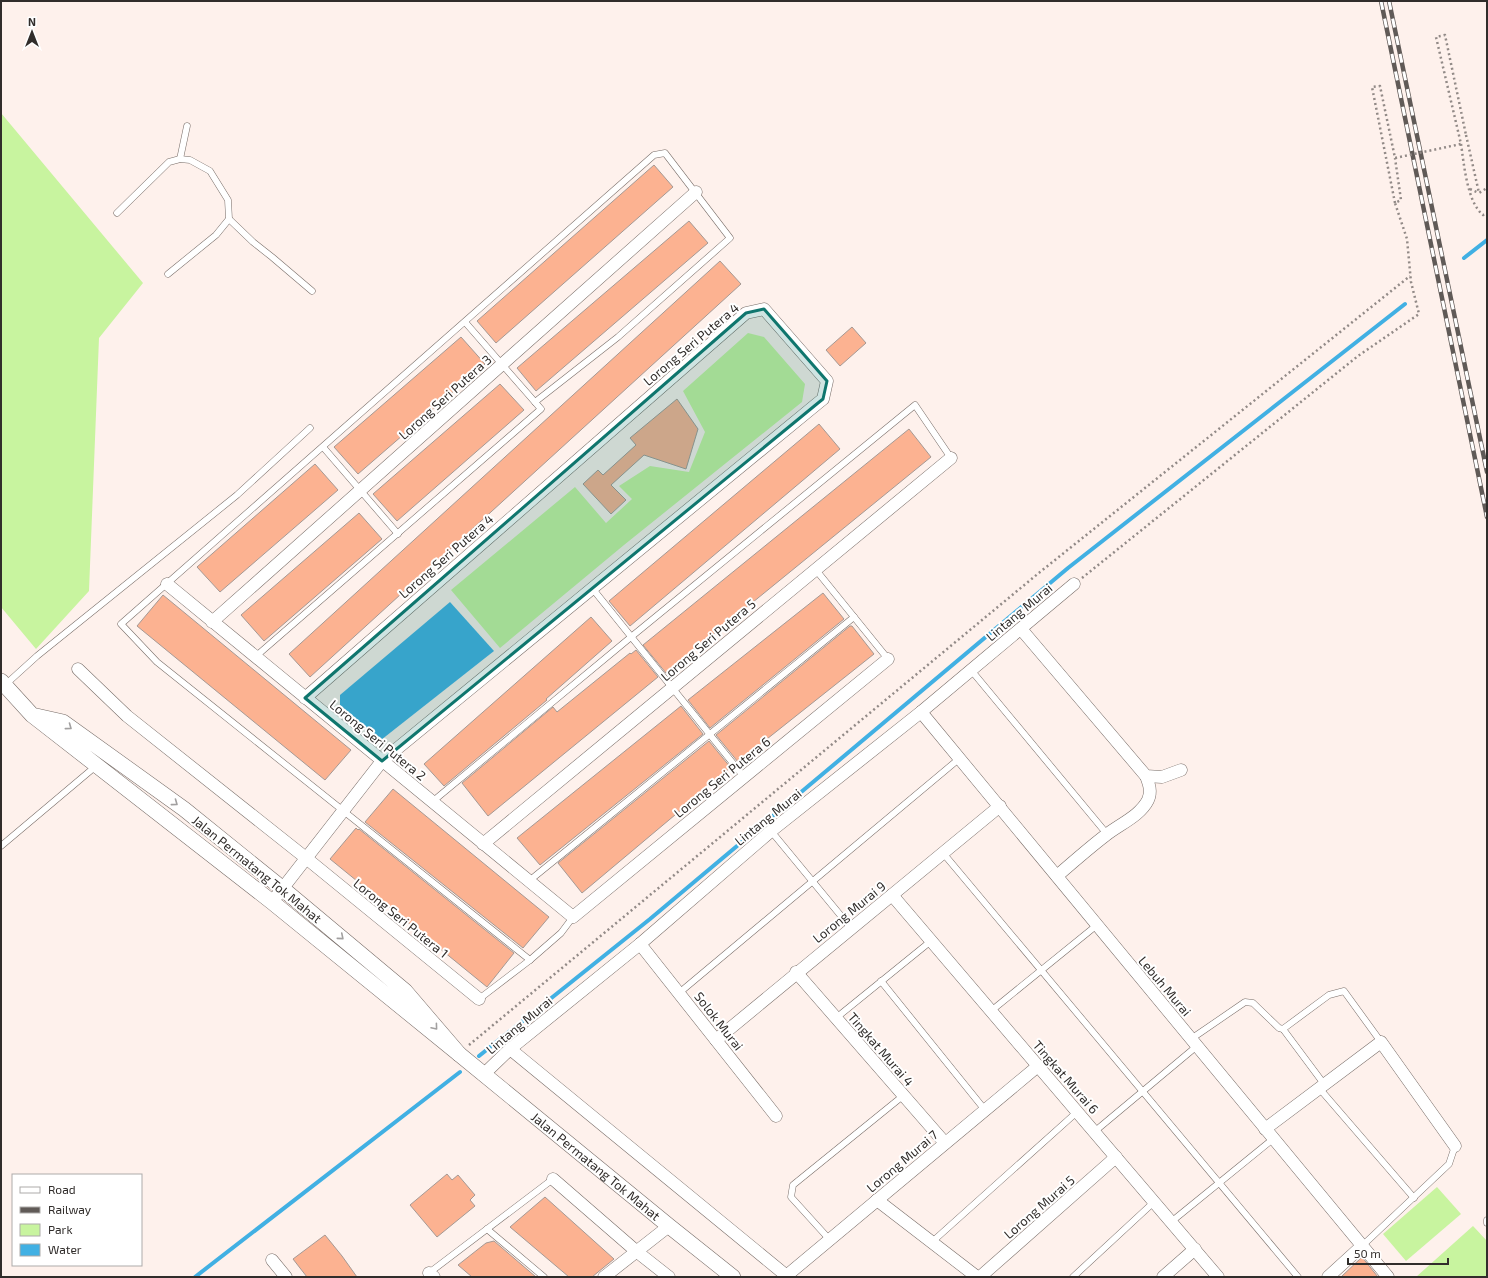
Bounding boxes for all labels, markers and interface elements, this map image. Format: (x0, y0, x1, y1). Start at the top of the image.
north arrow (12, 12, 52, 52)
text: N (28, 15, 36, 28)
street label: Lorong Seri Putera 4 (640, 299, 742, 389)
street label: Lorong Seri Putera 3 (395, 351, 495, 443)
street label: Lorong Seri Putera 4 (395, 511, 497, 601)
street label: Lintang Murai (983, 580, 1055, 644)
street label: Lorong Seri Putera 5 (657, 596, 759, 684)
street label: Lorong Seri Putera 2 (327, 696, 429, 784)
one-way arrow (65, 722, 72, 729)
street label: Lorong Seri Putera 6 (671, 733, 773, 821)
street label: Lintang Murai (731, 785, 805, 849)
one-way arrow (171, 798, 178, 806)
street label: Jalan Permatang Tok Mahat (189, 812, 325, 926)
street label: Lorong Seri Putera 1 (350, 875, 452, 961)
street label: Lorong Murai 9 (809, 878, 889, 946)
one-way arrow (336, 933, 344, 940)
street label: Lebuh Murai (1135, 953, 1195, 1019)
street label: Solok Murai (691, 989, 747, 1053)
street label: Lintang Murai (483, 993, 555, 1057)
street label: Tingkat Murai 4 (845, 1009, 917, 1089)
one-way arrow (431, 1022, 438, 1029)
street label: Tingkat Murai 6 (1030, 1037, 1102, 1117)
street label: Jalan Permatang Tok Mahat (528, 1109, 664, 1224)
street label: Lorong Murai 7 (863, 1126, 941, 1195)
street label: Lorong Murai 5 (1000, 1172, 1078, 1242)
legend (12, 1174, 142, 1266)
text: Road (48, 1182, 76, 1196)
text: Railway (48, 1202, 92, 1216)
text: Park (48, 1222, 73, 1236)
scale bar (1348, 1240, 1448, 1266)
text: Water (48, 1242, 82, 1256)
text: 50 m (1354, 1246, 1381, 1260)

